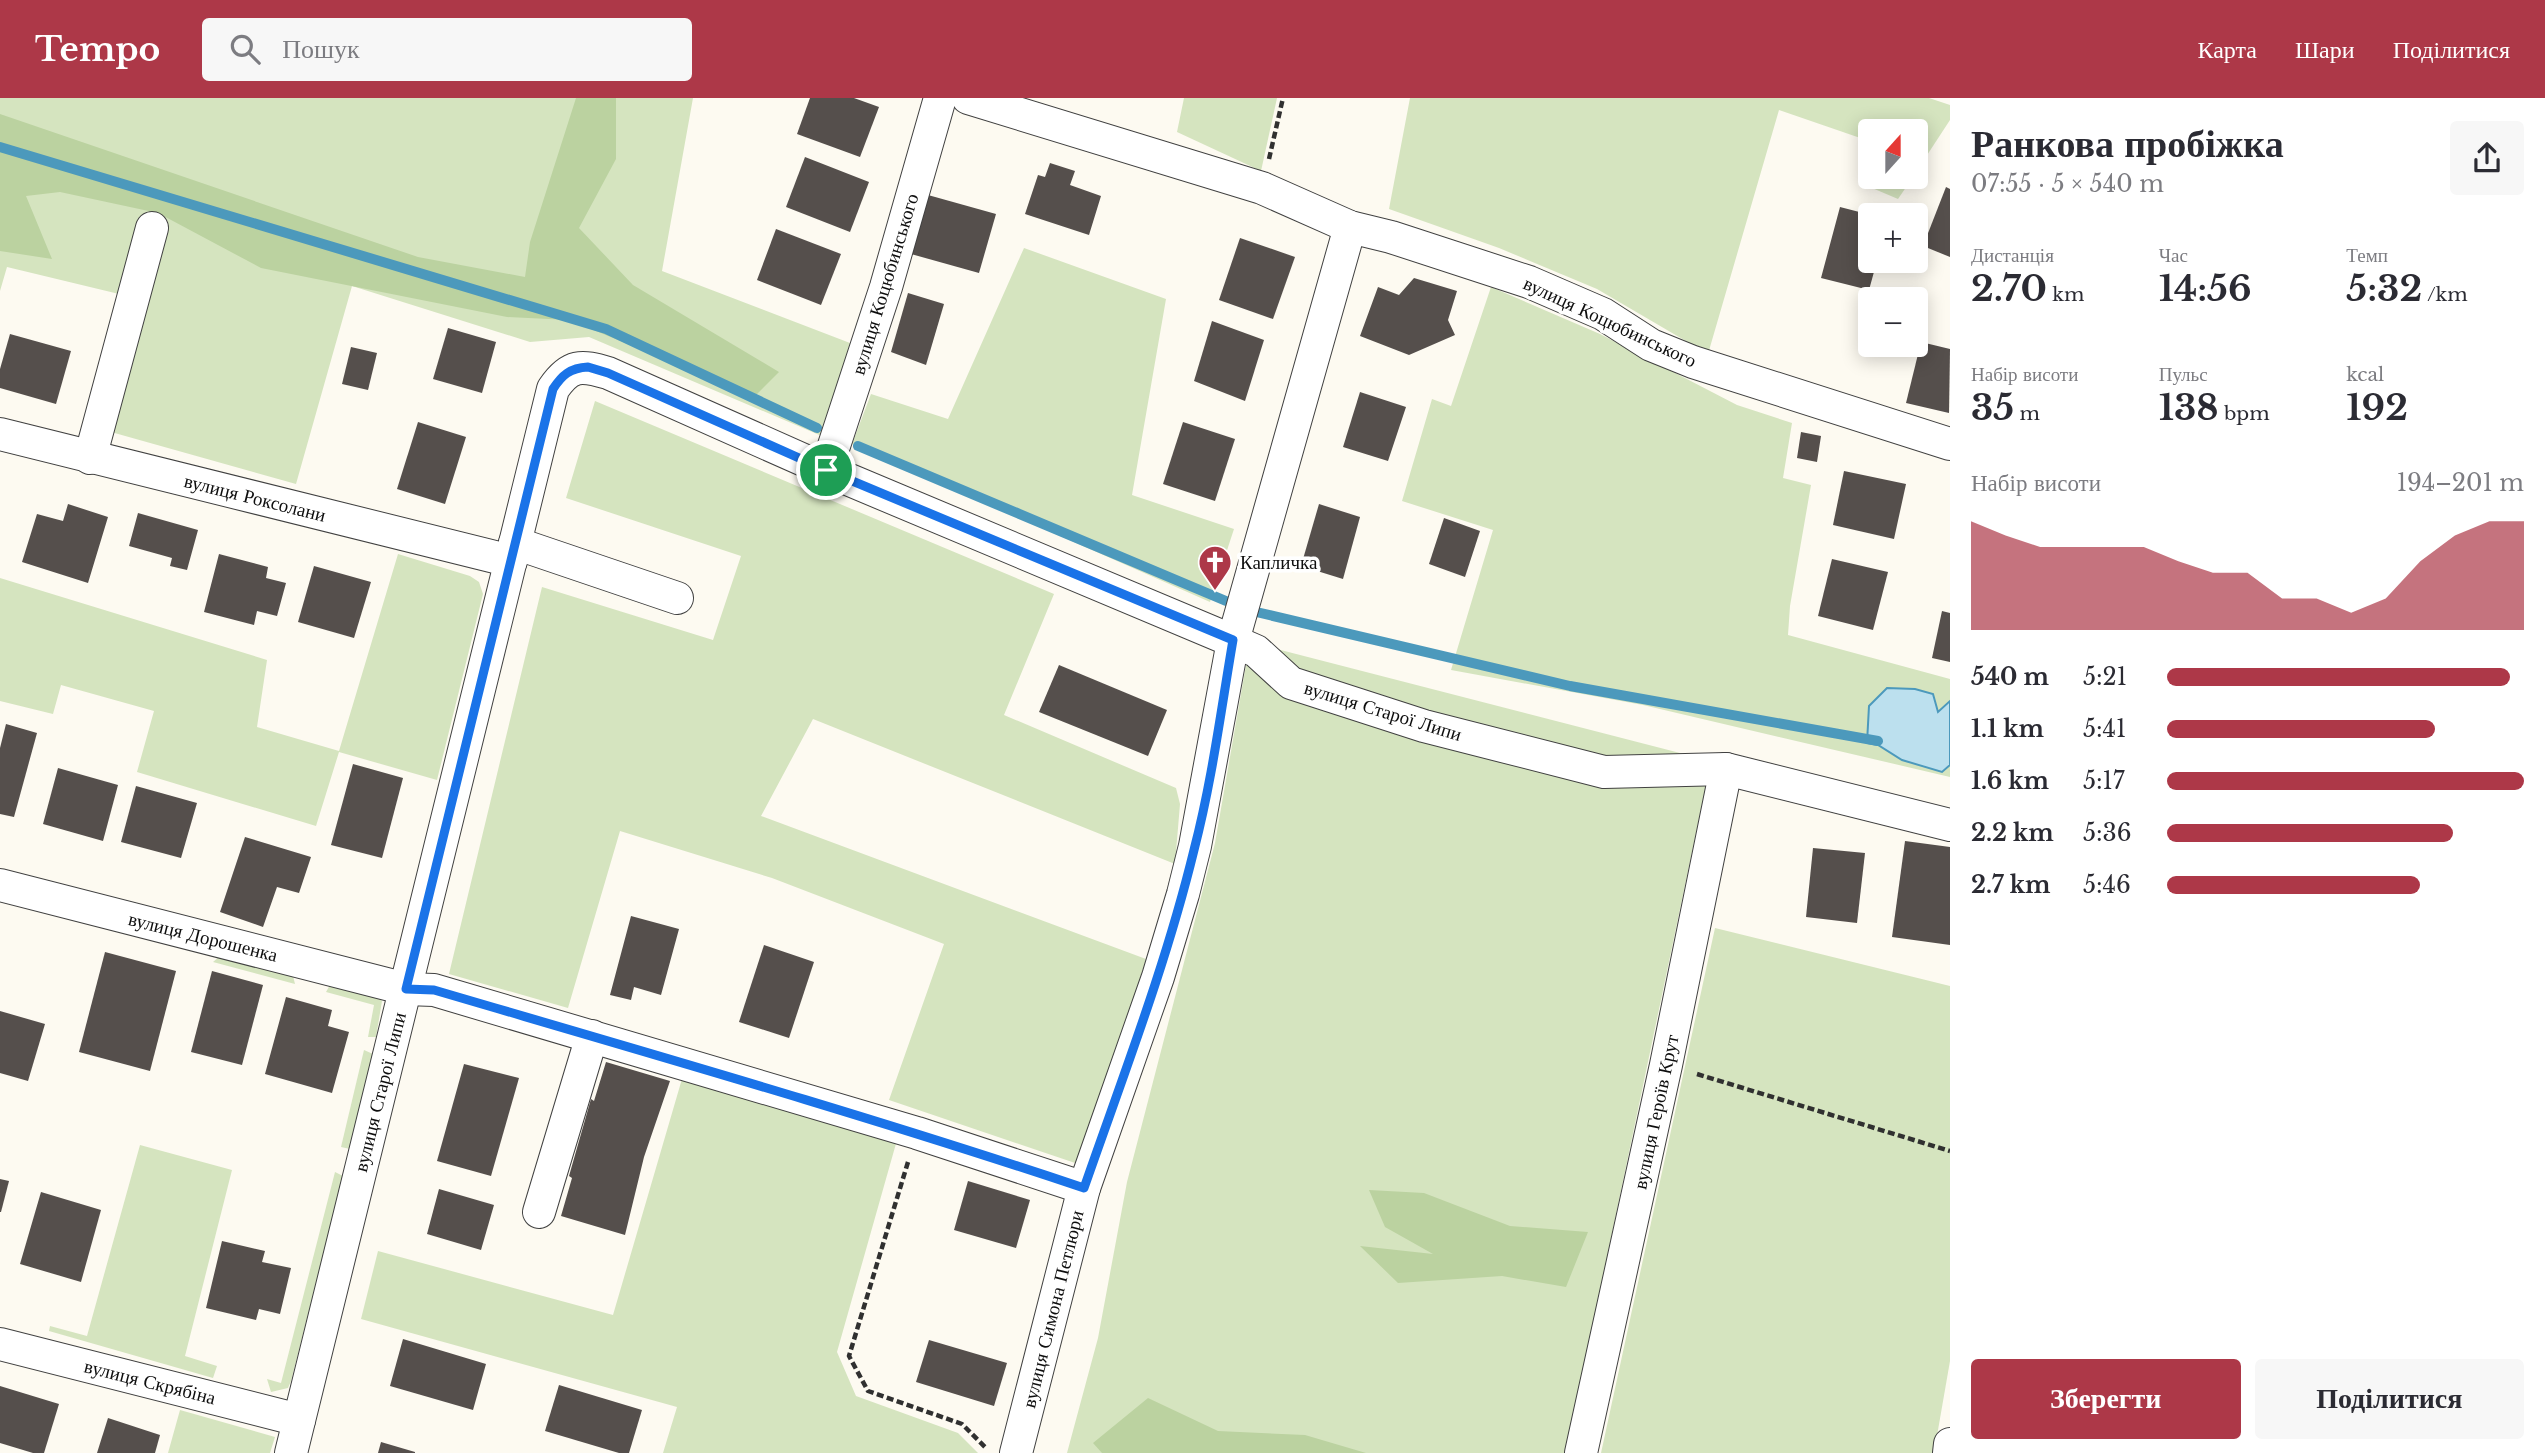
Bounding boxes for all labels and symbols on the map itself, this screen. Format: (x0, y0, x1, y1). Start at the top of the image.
north arrow (1858, 119, 1928, 189)
street label: вулиця Коцюбинського (846, 191, 924, 377)
street label: вулиця Коцюбинського (1520, 272, 1700, 372)
pin (796, 440, 856, 500)
street label: вулиця Роксолани (182, 469, 328, 527)
church icon: Капличка (1196, 543, 1234, 592)
place label: Капличка (1240, 551, 1318, 574)
street label: вулиця Старої Липи (1301, 676, 1465, 746)
street label: вулиця Дорошенка (126, 907, 281, 967)
street label: вулиця Старої Липи (349, 1010, 411, 1174)
street label: вулиця Героїв Крут (1628, 1032, 1684, 1191)
street label: вулиця Симона Петлюри (1017, 1208, 1089, 1410)
street label: вулиця Скрябіна (82, 1355, 219, 1410)

